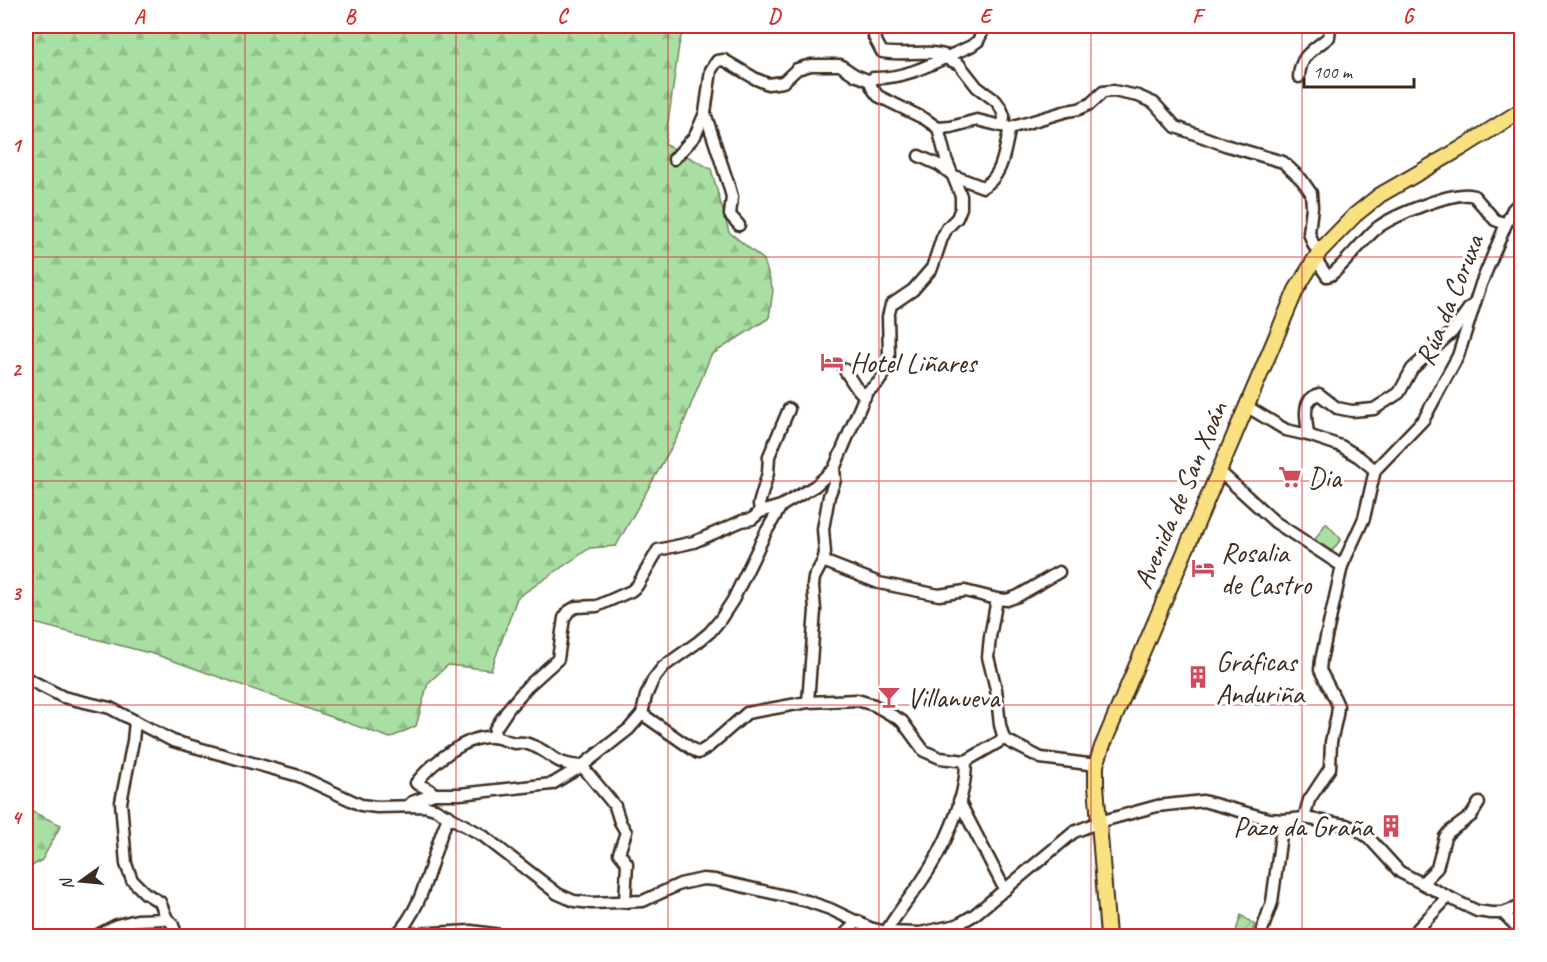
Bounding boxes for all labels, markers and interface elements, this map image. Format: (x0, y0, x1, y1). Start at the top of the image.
text: A (134, 4, 146, 29)
text: B (345, 4, 357, 29)
text: C (557, 4, 569, 29)
text: D (768, 4, 782, 29)
text: E (980, 4, 994, 29)
text: F (1192, 4, 1206, 29)
text: G (1403, 4, 1416, 29)
scale bar (1304, 51, 1414, 89)
text: 100 m (1313, 61, 1354, 83)
text: 1 (12, 133, 23, 158)
street label: Rúa da Coruxa (1407, 228, 1492, 370)
place label: Hotel Liñares (850, 345, 979, 380)
hotel icon: Hotel Liñares (819, 349, 845, 375)
text: 2 (12, 357, 23, 382)
street label: Avenida de San Xoán (1125, 395, 1236, 594)
place label: Dia (1308, 460, 1343, 495)
supermarket icon: Dia (1277, 464, 1303, 490)
place label: Rosalia de Castro (1221, 535, 1313, 602)
hotel icon: Rosalia de Castro (1190, 555, 1216, 581)
text: 3 (12, 581, 23, 606)
place label: Gráficas Anduriña (1216, 644, 1306, 711)
building icon: Gráficas Anduriña (1185, 664, 1211, 690)
place label: Villanueva (907, 680, 1001, 715)
bar icon: Villanueva (876, 684, 902, 710)
text: 4 (12, 805, 24, 830)
place label: Pazo da Graña (1233, 809, 1375, 844)
building icon: Pazo da Graña (1378, 813, 1404, 839)
north arrow (51, 851, 111, 911)
text: N (56, 874, 78, 892)

